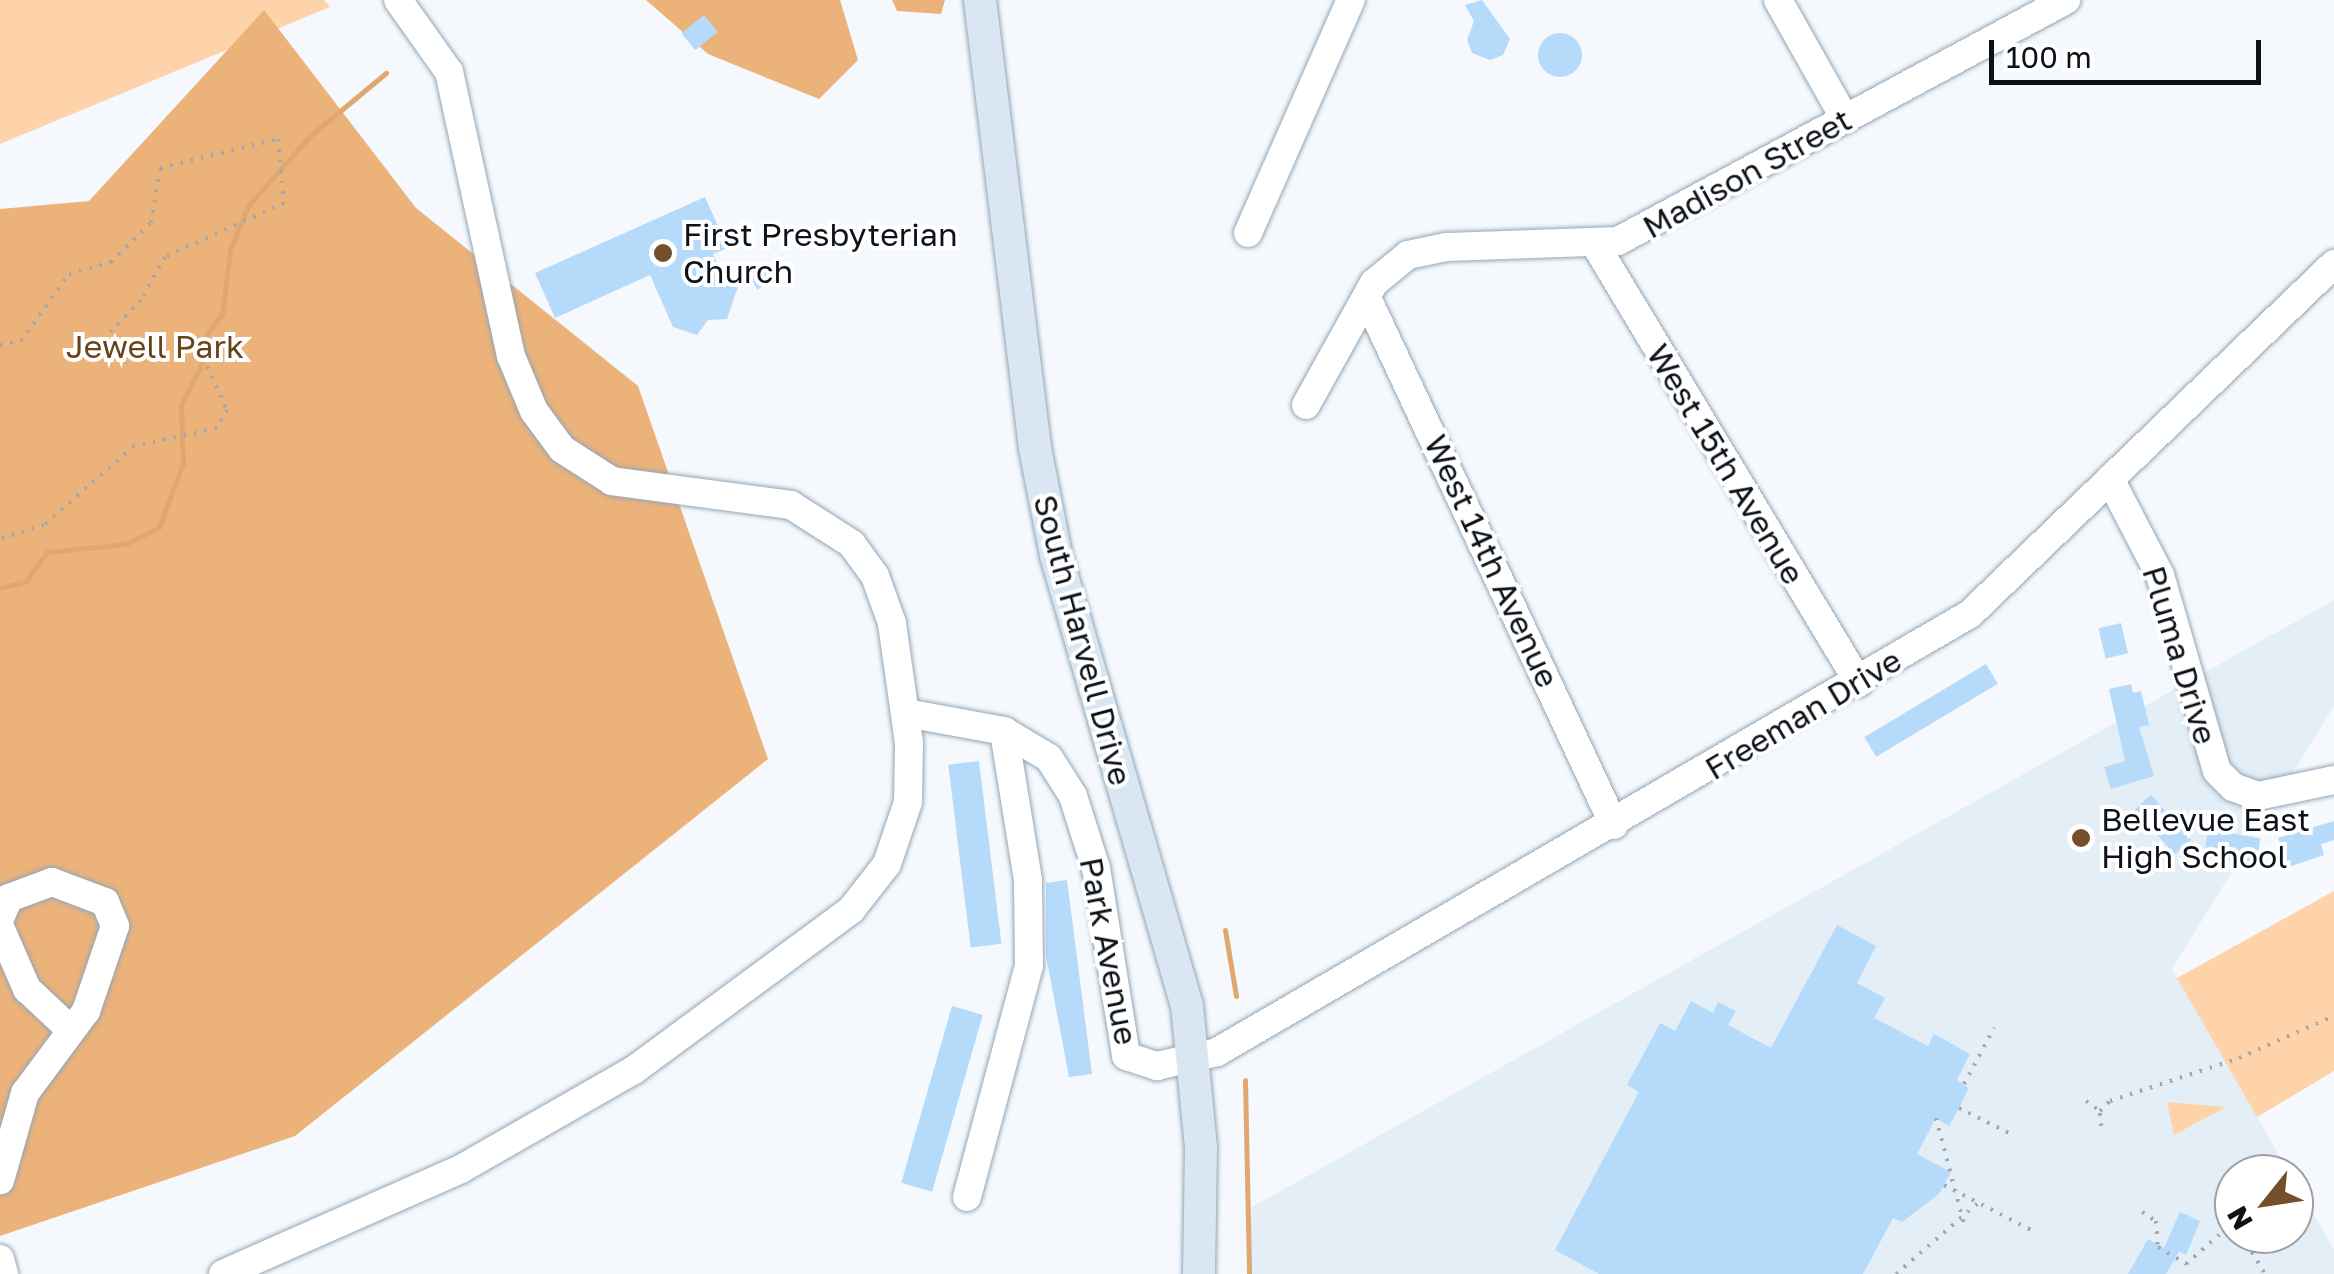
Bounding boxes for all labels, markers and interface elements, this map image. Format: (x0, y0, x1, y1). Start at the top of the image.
scale bar (1994, 20, 2266, 82)
text: 100 m (2006, 39, 2092, 75)
street label: Madison Street (1636, 100, 1858, 246)
place label: First Presbyterian Church (683, 216, 958, 291)
marker: First Presbyterian Church (652, 242, 674, 264)
park label: Jewell Park (66, 327, 244, 365)
street label: West 15th Avenue (1639, 337, 1813, 591)
street label: West 14th Avenue (1417, 429, 1567, 693)
street label: South Harvell Drive (1026, 491, 1140, 789)
street label: Pluma Drive (2135, 561, 2225, 749)
street label: Freeman Drive (1698, 640, 1908, 788)
place label: Bellevue East High School (2101, 801, 2310, 876)
marker: Bellevue East High School (2070, 827, 2092, 849)
street label: Park Avenue (1072, 854, 1146, 1048)
north arrow (2214, 1154, 2314, 1254)
text: N (2220, 1201, 2259, 1236)

